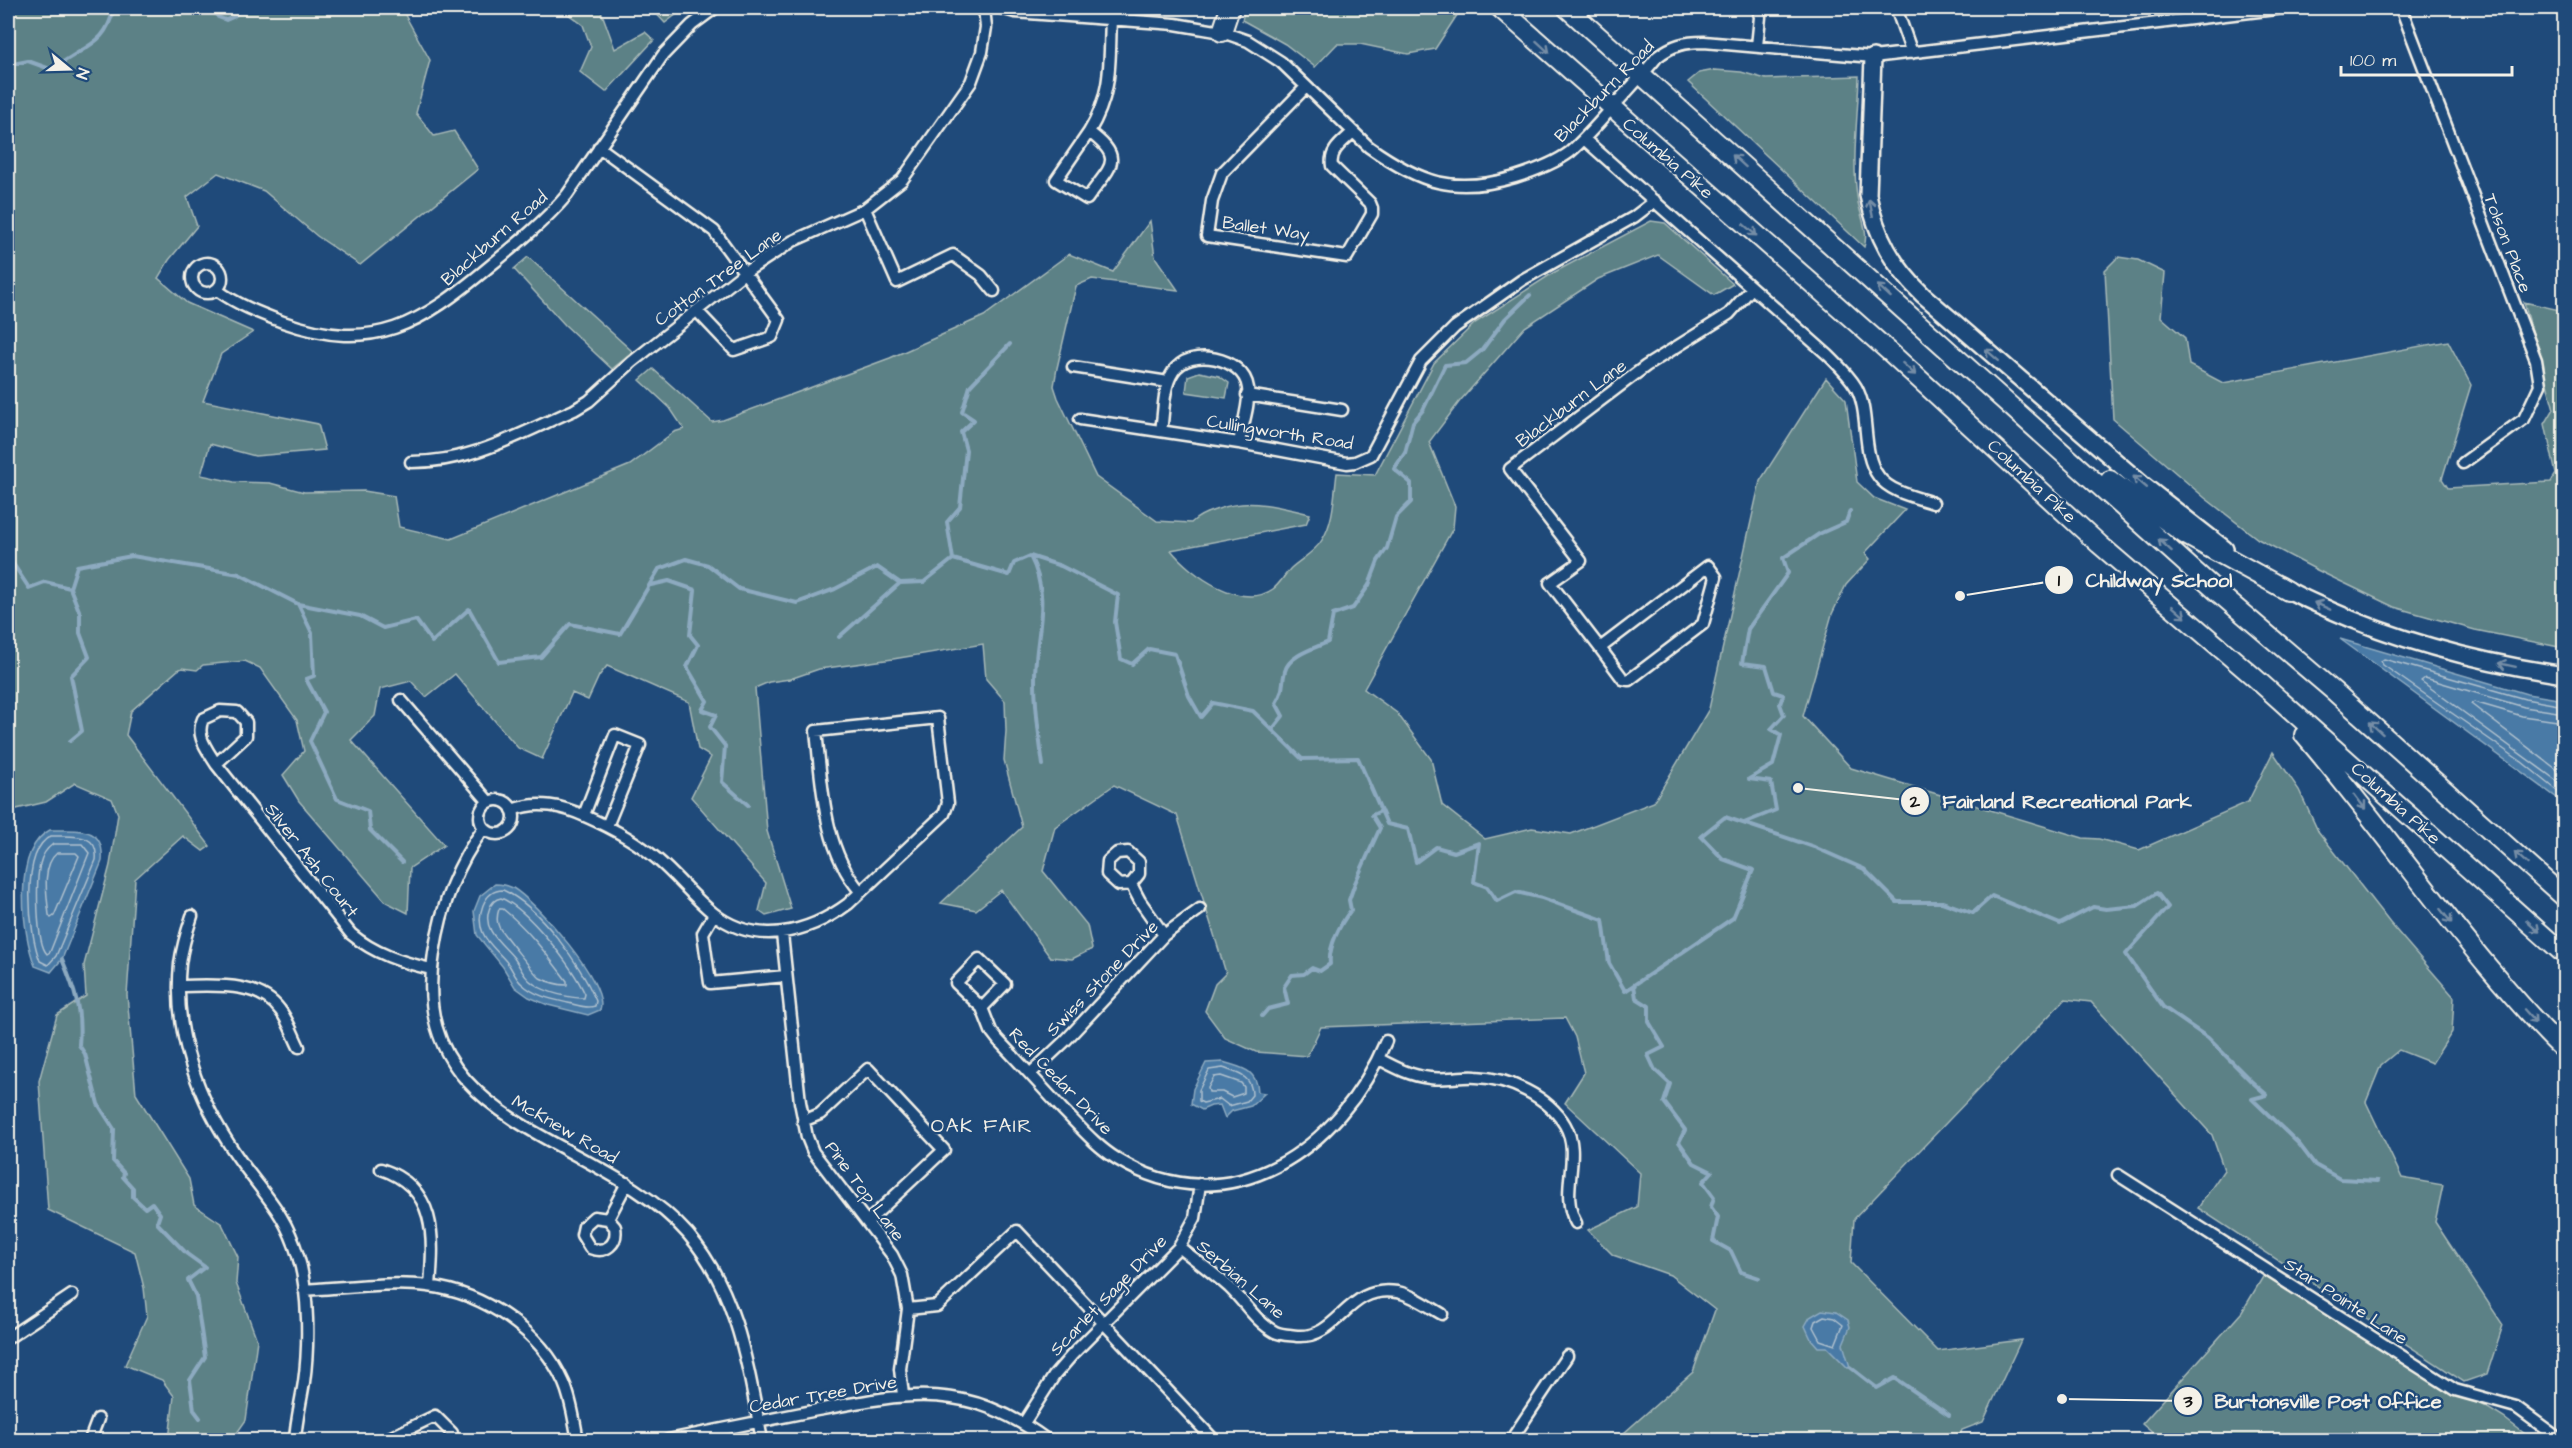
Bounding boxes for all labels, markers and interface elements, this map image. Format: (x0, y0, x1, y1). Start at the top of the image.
street label: Blackburn Road (1549, 34, 1660, 148)
north arrow (39, 39, 99, 99)
scale bar (2341, 39, 2512, 77)
one-way arrow (1535, 40, 1550, 54)
text: 100 m (2350, 48, 2396, 73)
text: N (70, 65, 94, 82)
street label: Columbia Pike (1617, 112, 1719, 205)
one-way arrow (1732, 154, 1747, 168)
street label: Blackburn Road (436, 185, 553, 292)
street label: Tolson Place (2477, 190, 2538, 297)
one-way arrow (1865, 199, 1876, 218)
street label: Ballet Way (1221, 210, 1311, 248)
street label: Cotton Tree Lane (649, 222, 787, 332)
one-way arrow (1742, 223, 1757, 237)
one-way arrow (1877, 284, 1892, 298)
one-way arrow (1985, 348, 2000, 362)
street label: Blackburn Lane (1511, 353, 1632, 453)
one-way arrow (1901, 362, 1916, 376)
street label: Cullingworth Road (1205, 409, 1355, 457)
street label: Columbia Pike (1982, 434, 2082, 529)
one-way arrow (2133, 475, 2148, 489)
one-way arrow (2158, 538, 2173, 552)
callout: Childway School (2044, 561, 2244, 599)
text: Childway School (2086, 567, 2232, 596)
text: 1 (2058, 568, 2061, 593)
one-way arrow (2313, 600, 2331, 611)
one-way arrow (2171, 606, 2187, 619)
one-way arrow (2498, 659, 2517, 671)
one-way arrow (2368, 721, 2383, 735)
street label: Columbia Pike (2345, 756, 2446, 851)
callout: Fairland Recreational Park (1900, 782, 2203, 820)
text: Fairland Recreational Park (1942, 788, 2192, 816)
text: 2 (1909, 789, 1921, 814)
one-way arrow (2353, 793, 2366, 809)
street label: Silver Ash Court (259, 798, 365, 923)
one-way arrow (2514, 851, 2529, 865)
one-way arrow (2440, 908, 2453, 924)
street label: Swiss Stone Drive (1040, 915, 1164, 1042)
one-way arrow (2525, 919, 2540, 933)
one-way arrow (2523, 1009, 2537, 1024)
street label: Red Cedar Drive (1003, 1022, 1119, 1141)
street label: McKnew Road (507, 1089, 623, 1170)
district label: OAK FAIR (931, 1112, 1033, 1140)
street label: Pine Top Lane (819, 1136, 911, 1247)
street label: Scarlet Sage Drive (1044, 1229, 1174, 1362)
street label: Serbian Lane (1191, 1234, 1290, 1325)
street label: Star Pointe Lane (2279, 1252, 2413, 1351)
street label: Cedar Tree Drive (747, 1369, 899, 1420)
callout: Burtonsville Post Office (2173, 1382, 2454, 1420)
text: Burtonsville Post Office (2214, 1388, 2442, 1416)
text: 3 (2182, 1389, 2193, 1414)

